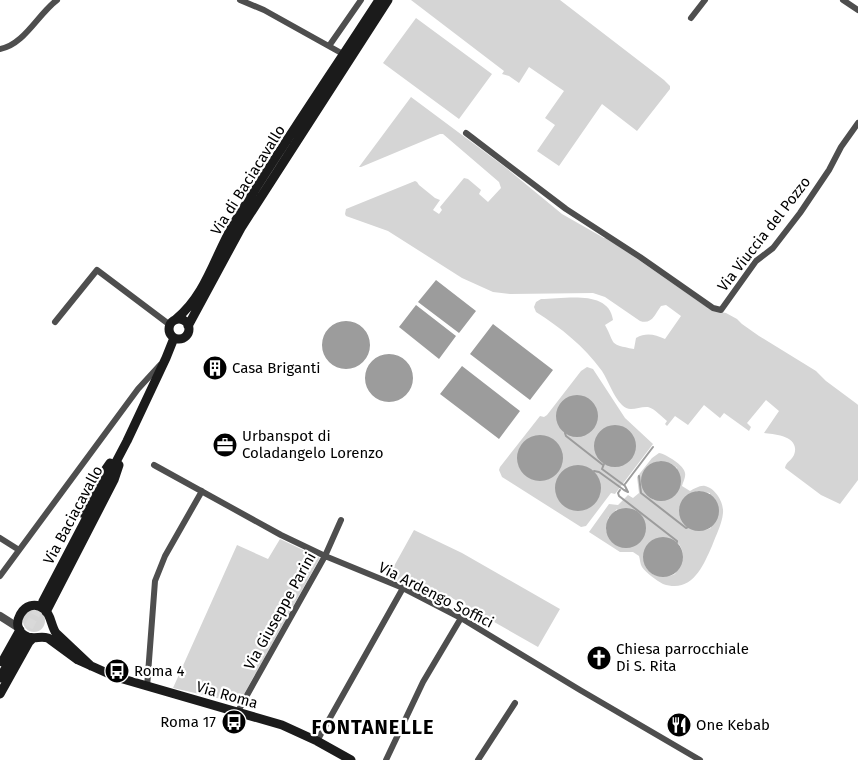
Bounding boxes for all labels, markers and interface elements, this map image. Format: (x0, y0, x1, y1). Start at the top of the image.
street label: Via di Baciacavallo (207, 122, 289, 238)
street label: Via Viuccia del Pozzo (714, 173, 814, 295)
building icon: Casa Briganti (202, 355, 228, 381)
place label: Casa Briganti (232, 359, 321, 377)
place label: Urbanspot di Coladangelo Lorenzo (242, 427, 383, 462)
office icon: Urbanspot di Coladangelo Lorenzo (212, 432, 238, 458)
street label: Via Baciacavallo (39, 463, 107, 567)
street label: Via Giuseppe Parini (240, 549, 320, 673)
street label: Via Ardengo Soffici (375, 558, 497, 632)
place label: Chiesa parrocchiale Di S. Rita (616, 640, 749, 675)
church icon: Chiesa parrocchiale Di S. Rita (586, 645, 612, 671)
bus stop icon: Roma 4 (104, 658, 130, 684)
place label: Roma 4 (134, 662, 185, 680)
street label: Via Roma (194, 678, 260, 712)
bus stop icon: Roma 17 (221, 709, 247, 735)
restaurant icon: One Kebab (666, 712, 692, 738)
place label: Roma 17 (160, 713, 216, 731)
district label: FONTANELLE (312, 715, 434, 739)
place label: One Kebab (696, 716, 770, 734)

